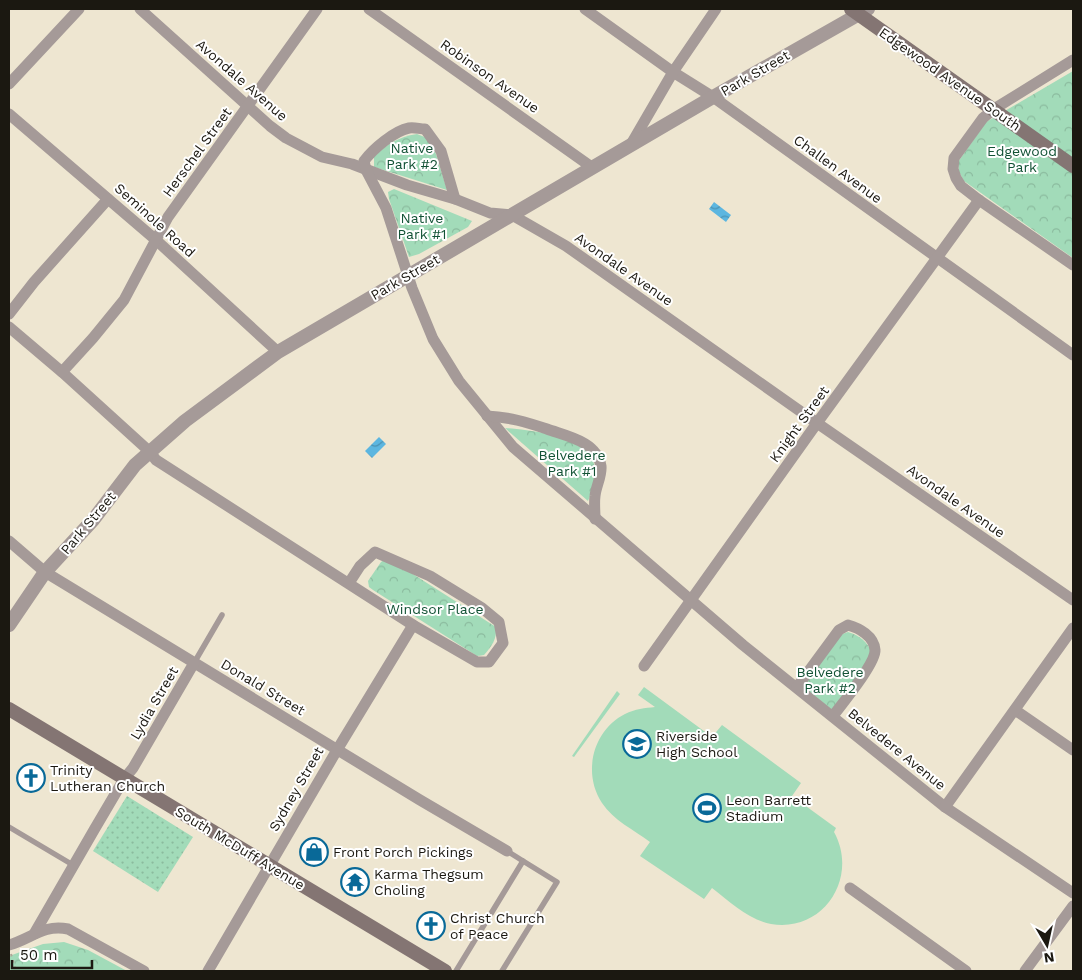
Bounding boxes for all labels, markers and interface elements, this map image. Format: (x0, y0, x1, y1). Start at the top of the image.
street label: Edgewood Avenue South (876, 24, 1024, 134)
street label: Avondale Avenue (193, 36, 291, 124)
street label: Robinson Avenue (438, 36, 542, 116)
street label: Park Street (718, 47, 792, 99)
street label: Herschel Street (159, 104, 235, 200)
street label: Challen Avenue (791, 132, 885, 206)
park label: Native Park #2 (386, 140, 438, 172)
park label: Edgewood Park (987, 143, 1057, 175)
street label: Seminole Road (112, 180, 198, 260)
park label: Native Park #1 (398, 210, 447, 242)
street label: Avondale Avenue (572, 229, 676, 309)
street label: Park Street (368, 251, 442, 303)
street label: Knight Street (766, 383, 832, 465)
park label: Belvedere Park #1 (538, 447, 606, 479)
street label: Avondale Avenue (904, 461, 1008, 541)
street label: Park Street (57, 488, 119, 558)
park label: Windsor Place (386, 601, 484, 617)
street label: Donald Street (218, 656, 308, 718)
street label: Lydia Street (127, 664, 181, 742)
park label: Belvedere Park #2 (796, 664, 864, 696)
street label: Belvedere Avenue (845, 705, 949, 793)
place label: Riverside High School (656, 728, 738, 760)
school or university icon: Riverside High School (622, 729, 652, 759)
street label: Sydney Street (265, 744, 327, 834)
place label: Trinity Lutheran Church (50, 762, 165, 794)
church icon: Trinity Lutheran Church (16, 763, 46, 793)
place label: Leon Barrett Stadium (726, 792, 811, 824)
sports icon: Leon Barrett Stadium (692, 793, 722, 823)
street label: South McDuff Avenue (172, 803, 308, 893)
shop icon: Front Porch Pickings (299, 837, 329, 867)
place label: Front Porch Pickings (333, 844, 473, 860)
place label: Karma Thegsum Choling (374, 866, 484, 898)
temple icon: Karma Thegsum Choling (340, 867, 370, 897)
place label: Christ Church of Peace (450, 910, 545, 942)
church icon: Christ Church of Peace (416, 911, 446, 941)
north arrow (1022, 920, 1072, 970)
scale bar (12, 938, 92, 970)
text: 50 m (20, 946, 57, 964)
text: N (1043, 949, 1055, 967)

